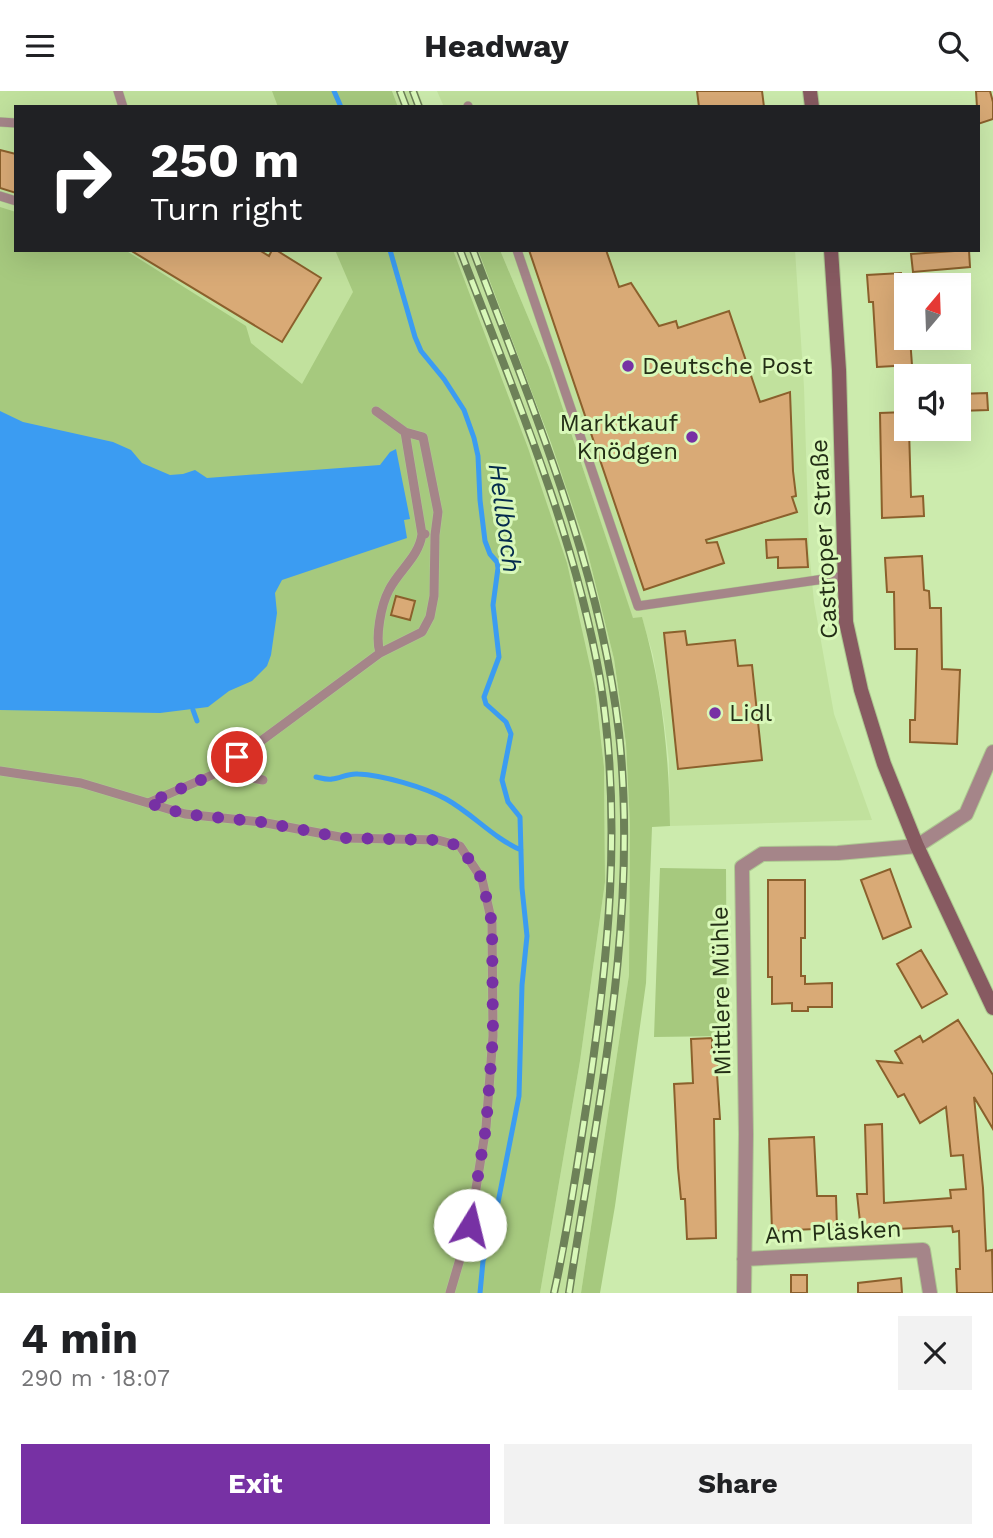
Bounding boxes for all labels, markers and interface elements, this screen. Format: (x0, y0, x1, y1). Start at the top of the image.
icon: menu (21, 27, 59, 65)
text: Headway (424, 27, 569, 65)
icon: search (934, 27, 972, 65)
text: 250 m (150, 131, 299, 189)
icon: right (35, 133, 126, 224)
text: Turn right (150, 190, 302, 228)
north arrow (894, 273, 971, 350)
map controls (894, 273, 971, 441)
place label: Deutsche Post (642, 352, 813, 380)
marker: Deutsche Post (620, 358, 636, 374)
button: sound (894, 364, 971, 441)
place label: Marktkauf Knödgen (559, 409, 679, 465)
marker: Marktkauf Knödgen (684, 429, 700, 445)
street label: Castroper Straße (805, 438, 843, 640)
water label: Hellbach (482, 461, 528, 575)
place label: Lidl (729, 699, 773, 727)
marker: Lidl (707, 705, 723, 721)
pin (207, 727, 267, 787)
icon: arrive (218, 738, 256, 776)
street label: Mittlere Mühle (706, 906, 736, 1076)
position arrow (433, 1188, 507, 1262)
street label: Am Pläsken (764, 1214, 902, 1250)
text: 4 min (21, 1314, 138, 1363)
button: close (898, 1316, 972, 1390)
text: 290 m · 18:07 (21, 1365, 170, 1392)
button: Exit (21, 1444, 490, 1524)
button: Share (504, 1444, 972, 1524)

